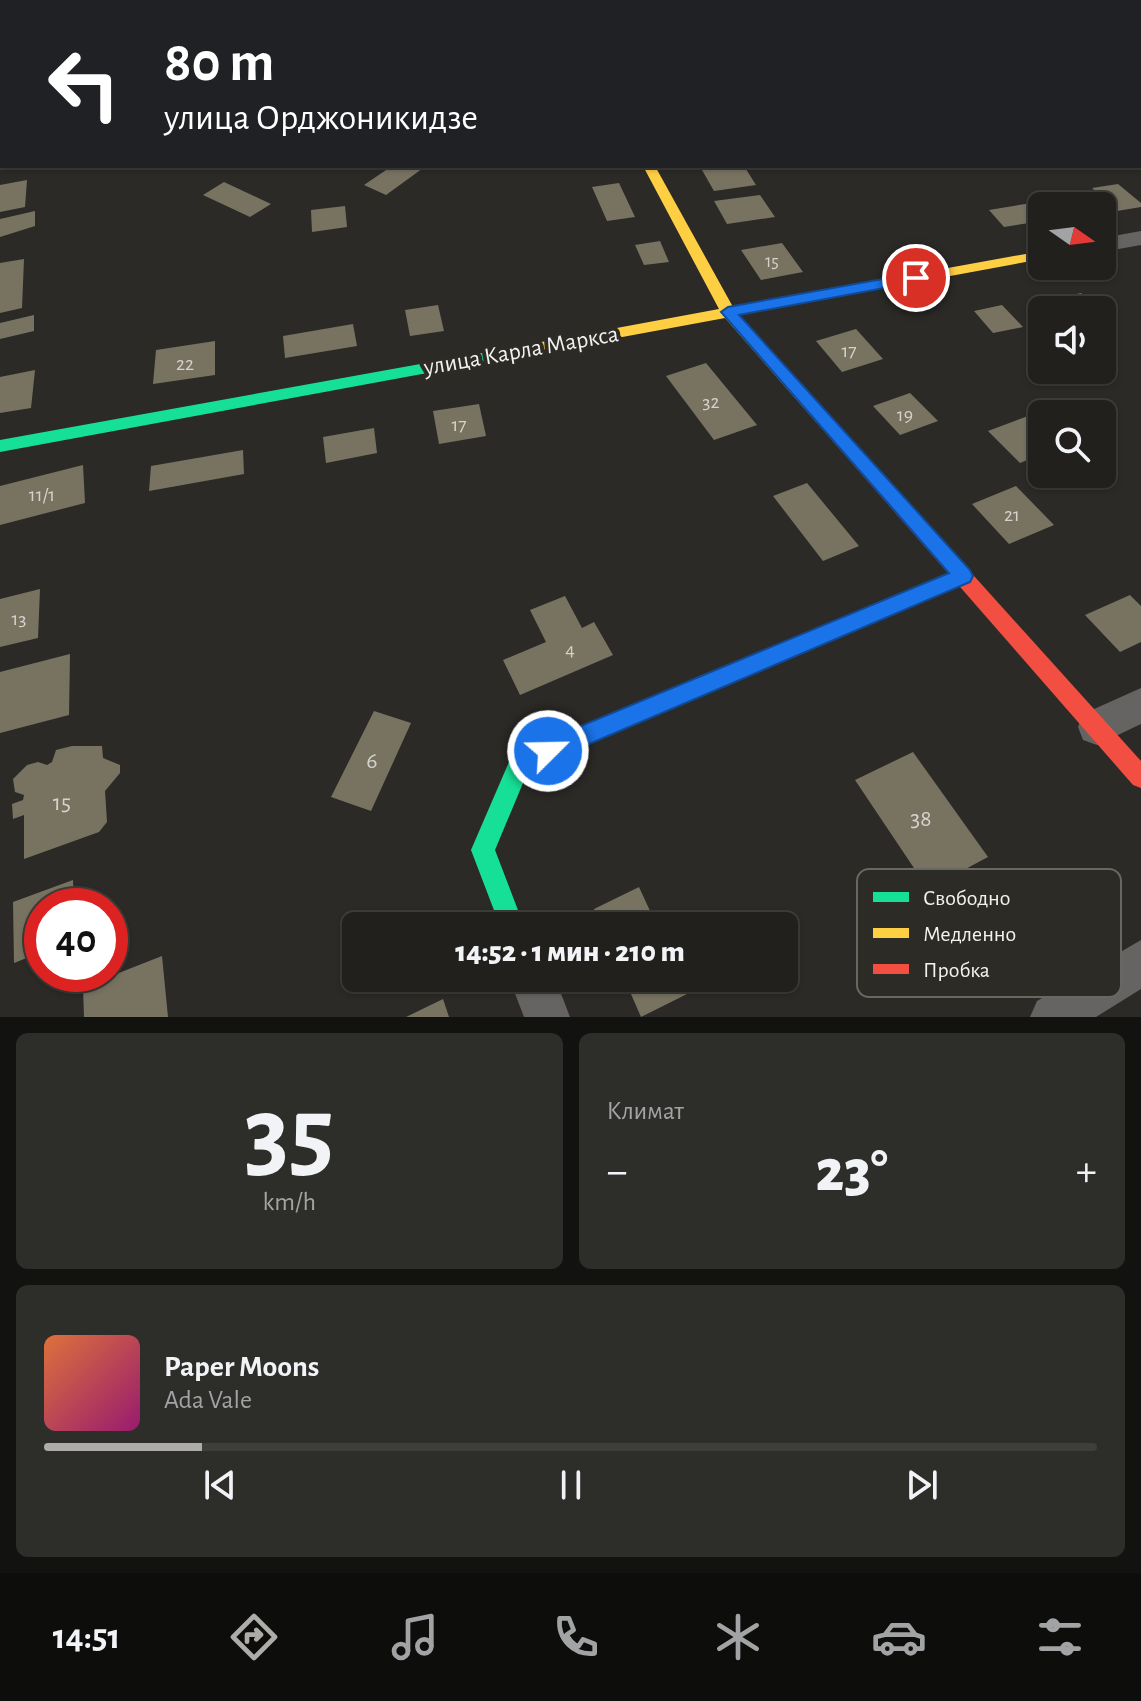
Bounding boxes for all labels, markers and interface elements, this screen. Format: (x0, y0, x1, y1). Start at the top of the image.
icon: left (32, 32, 136, 136)
text: 80 m (164, 35, 274, 91)
text: улица Орджоникидзе (164, 100, 478, 136)
north arrow (1028, 192, 1116, 280)
map controls (1028, 192, 1116, 488)
pin (882, 244, 950, 312)
house number: 15 (765, 253, 779, 271)
icon: arrive (894, 256, 938, 300)
button: sound (1028, 296, 1116, 384)
street label: улица Карла Маркса (421, 322, 620, 380)
house number: 17 (841, 341, 857, 361)
house number: 22 (176, 354, 194, 374)
house number: 32 (702, 392, 720, 412)
button: search (1028, 400, 1116, 488)
house number: 19 (897, 405, 913, 425)
house number: 17 (451, 415, 467, 435)
house number: 11/1 (29, 485, 55, 505)
house number: 21 (1004, 505, 1020, 525)
house number: 13 (11, 609, 27, 629)
house number: 4 (565, 640, 575, 660)
position arrow (506, 709, 590, 793)
house number: 6 (366, 749, 378, 773)
house number: 15 (53, 791, 71, 815)
house number: 38 (910, 807, 932, 831)
legend (857, 869, 1121, 997)
text: Свободно (923, 887, 1011, 909)
speed limit sign: 40 (24, 888, 128, 992)
text: Медленно (923, 923, 1016, 945)
text: 14:52 · 1 мин · 210 m (455, 937, 685, 967)
text: Пробка (923, 959, 990, 981)
text: 35 (244, 1083, 334, 1187)
text: Климат (607, 1098, 684, 1124)
text: 23° (815, 1142, 888, 1202)
text: − (607, 1150, 628, 1194)
text: + (1076, 1150, 1097, 1194)
text: km/h (262, 1189, 316, 1215)
text: Paper Moons (164, 1352, 319, 1382)
text: Ada Vale (164, 1387, 252, 1413)
icon: previous (198, 1463, 242, 1507)
icon: pause (549, 1463, 593, 1507)
icon: next (900, 1463, 944, 1507)
icon: directions (226, 1609, 282, 1665)
icon: music (387, 1609, 443, 1665)
icon: phone (548, 1609, 604, 1665)
icon: climate (710, 1609, 766, 1665)
icon: car (871, 1609, 927, 1665)
icon: filters (1032, 1609, 1088, 1665)
text: 14:51 (53, 1619, 120, 1655)

